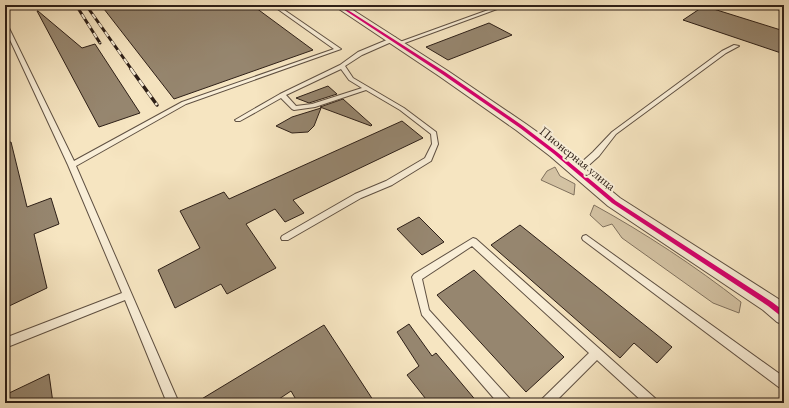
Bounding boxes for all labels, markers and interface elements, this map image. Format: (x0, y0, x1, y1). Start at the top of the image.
street label: Пионерная улица (536, 122, 620, 195)

